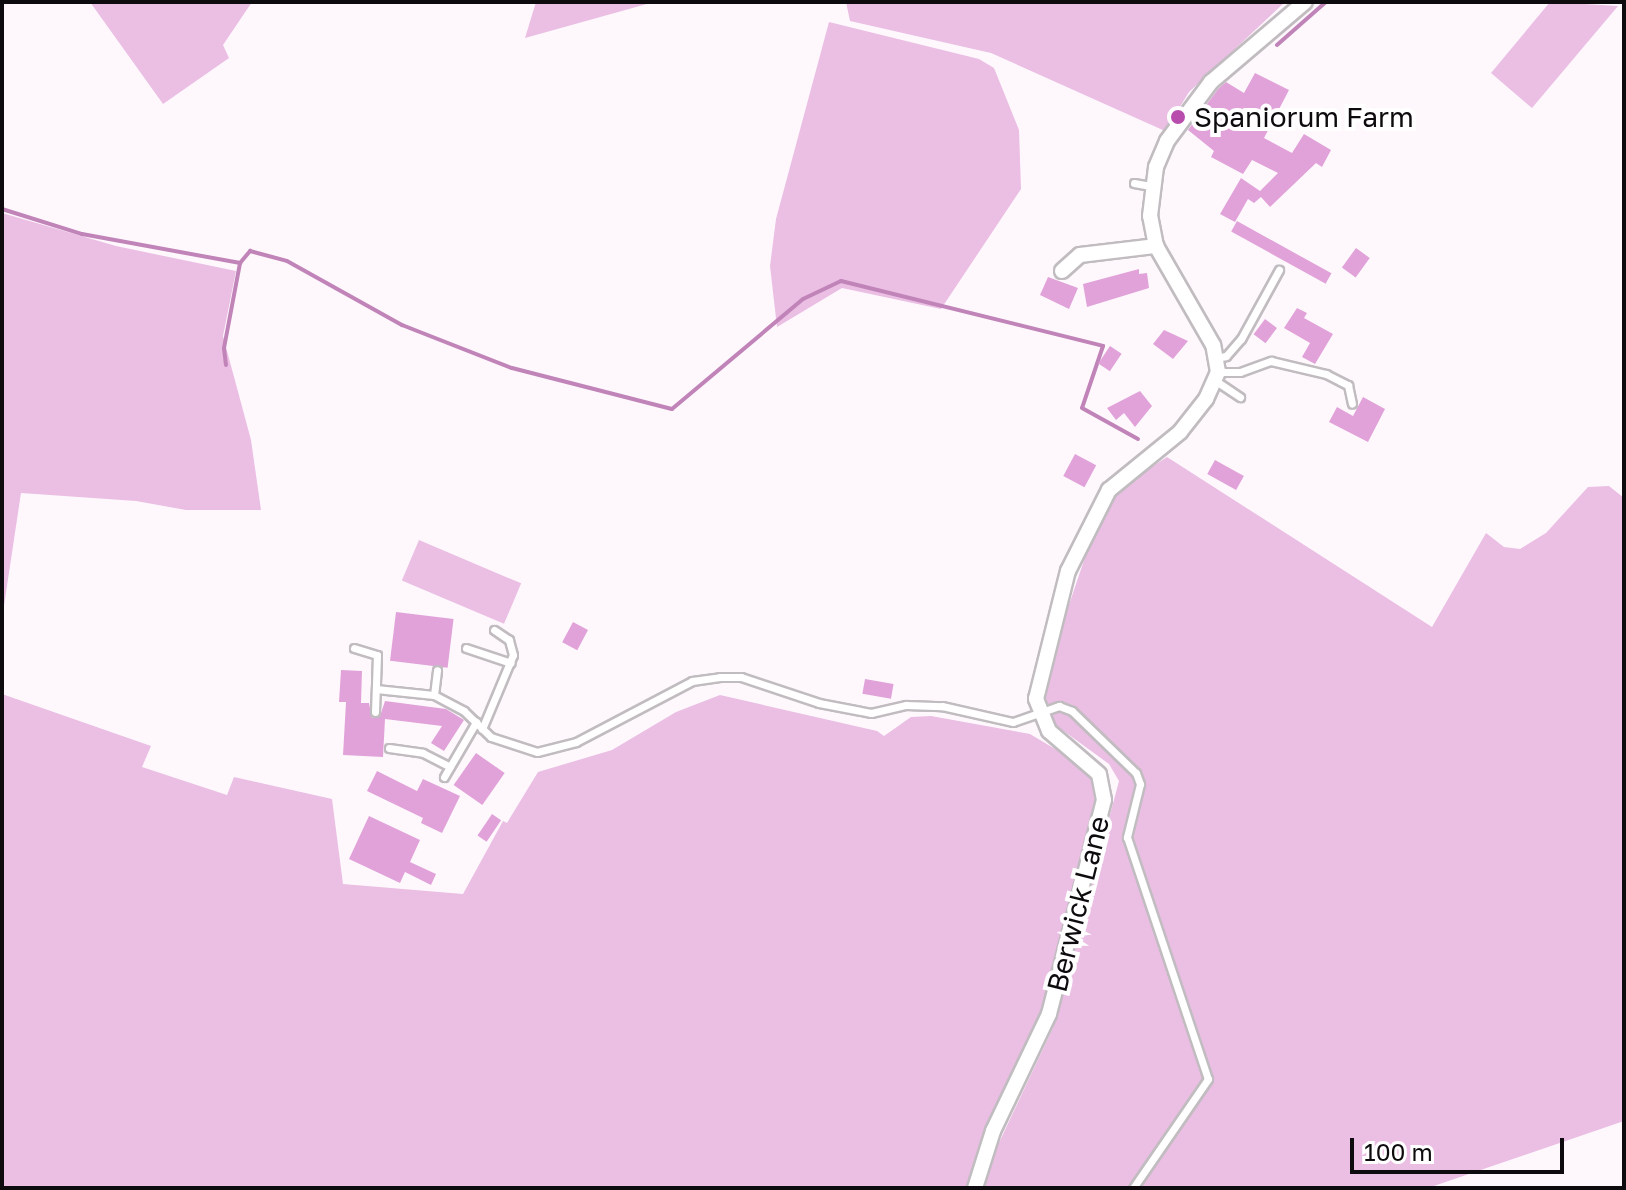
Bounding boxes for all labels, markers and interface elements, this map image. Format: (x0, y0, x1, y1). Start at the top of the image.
place label: Spaniorum Farm (1194, 100, 1414, 134)
marker: Spaniorum Farm (1169, 108, 1187, 126)
street label: Berwick Lane (1040, 812, 1116, 996)
scale bar (1354, 1122, 1568, 1172)
text: 100 m (1364, 1137, 1433, 1166)

